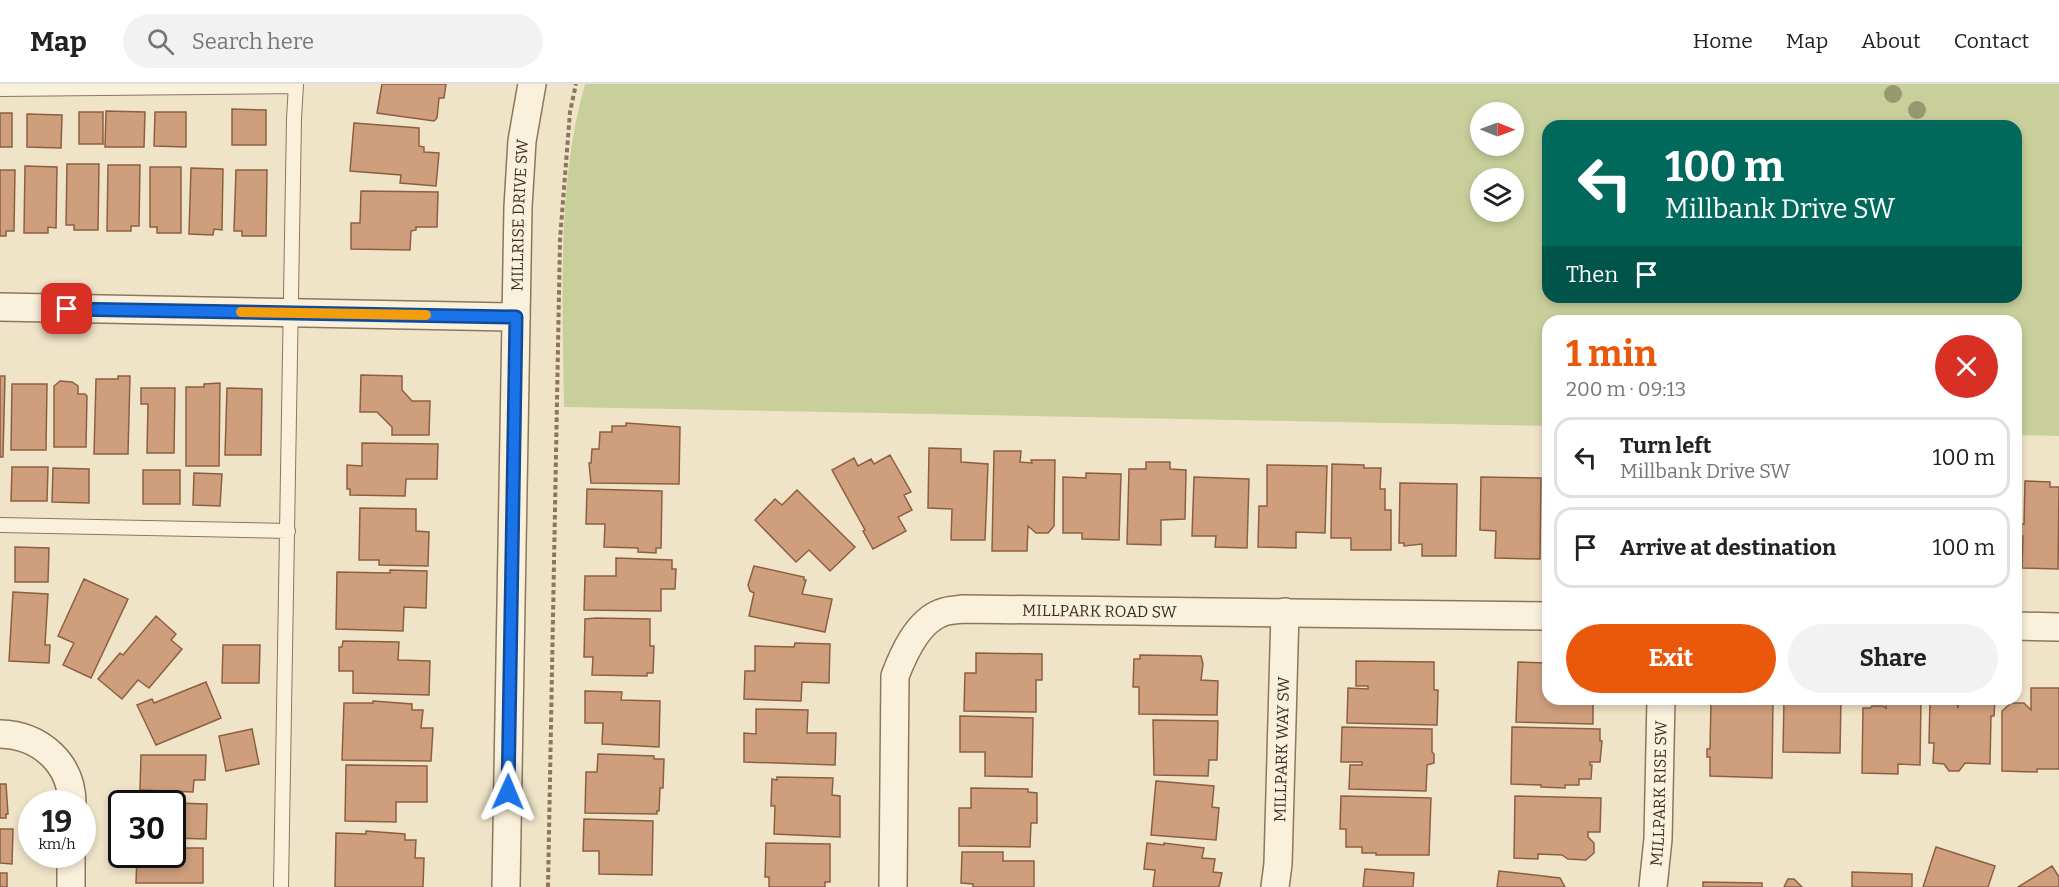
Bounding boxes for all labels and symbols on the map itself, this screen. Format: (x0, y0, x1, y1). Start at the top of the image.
north arrow (1470, 102, 1524, 156)
street label: MILLRISE DRIVE SW (508, 138, 532, 291)
pin (41, 283, 92, 334)
street label: MILLPARK ROAD SW (1022, 601, 1177, 622)
street label: MILLPARK WAY SW (1270, 676, 1293, 822)
street label: MILLPARK RISE SW (1646, 720, 1671, 867)
position arrow (476, 760, 540, 824)
speed limit sign: 30 (108, 790, 186, 868)

